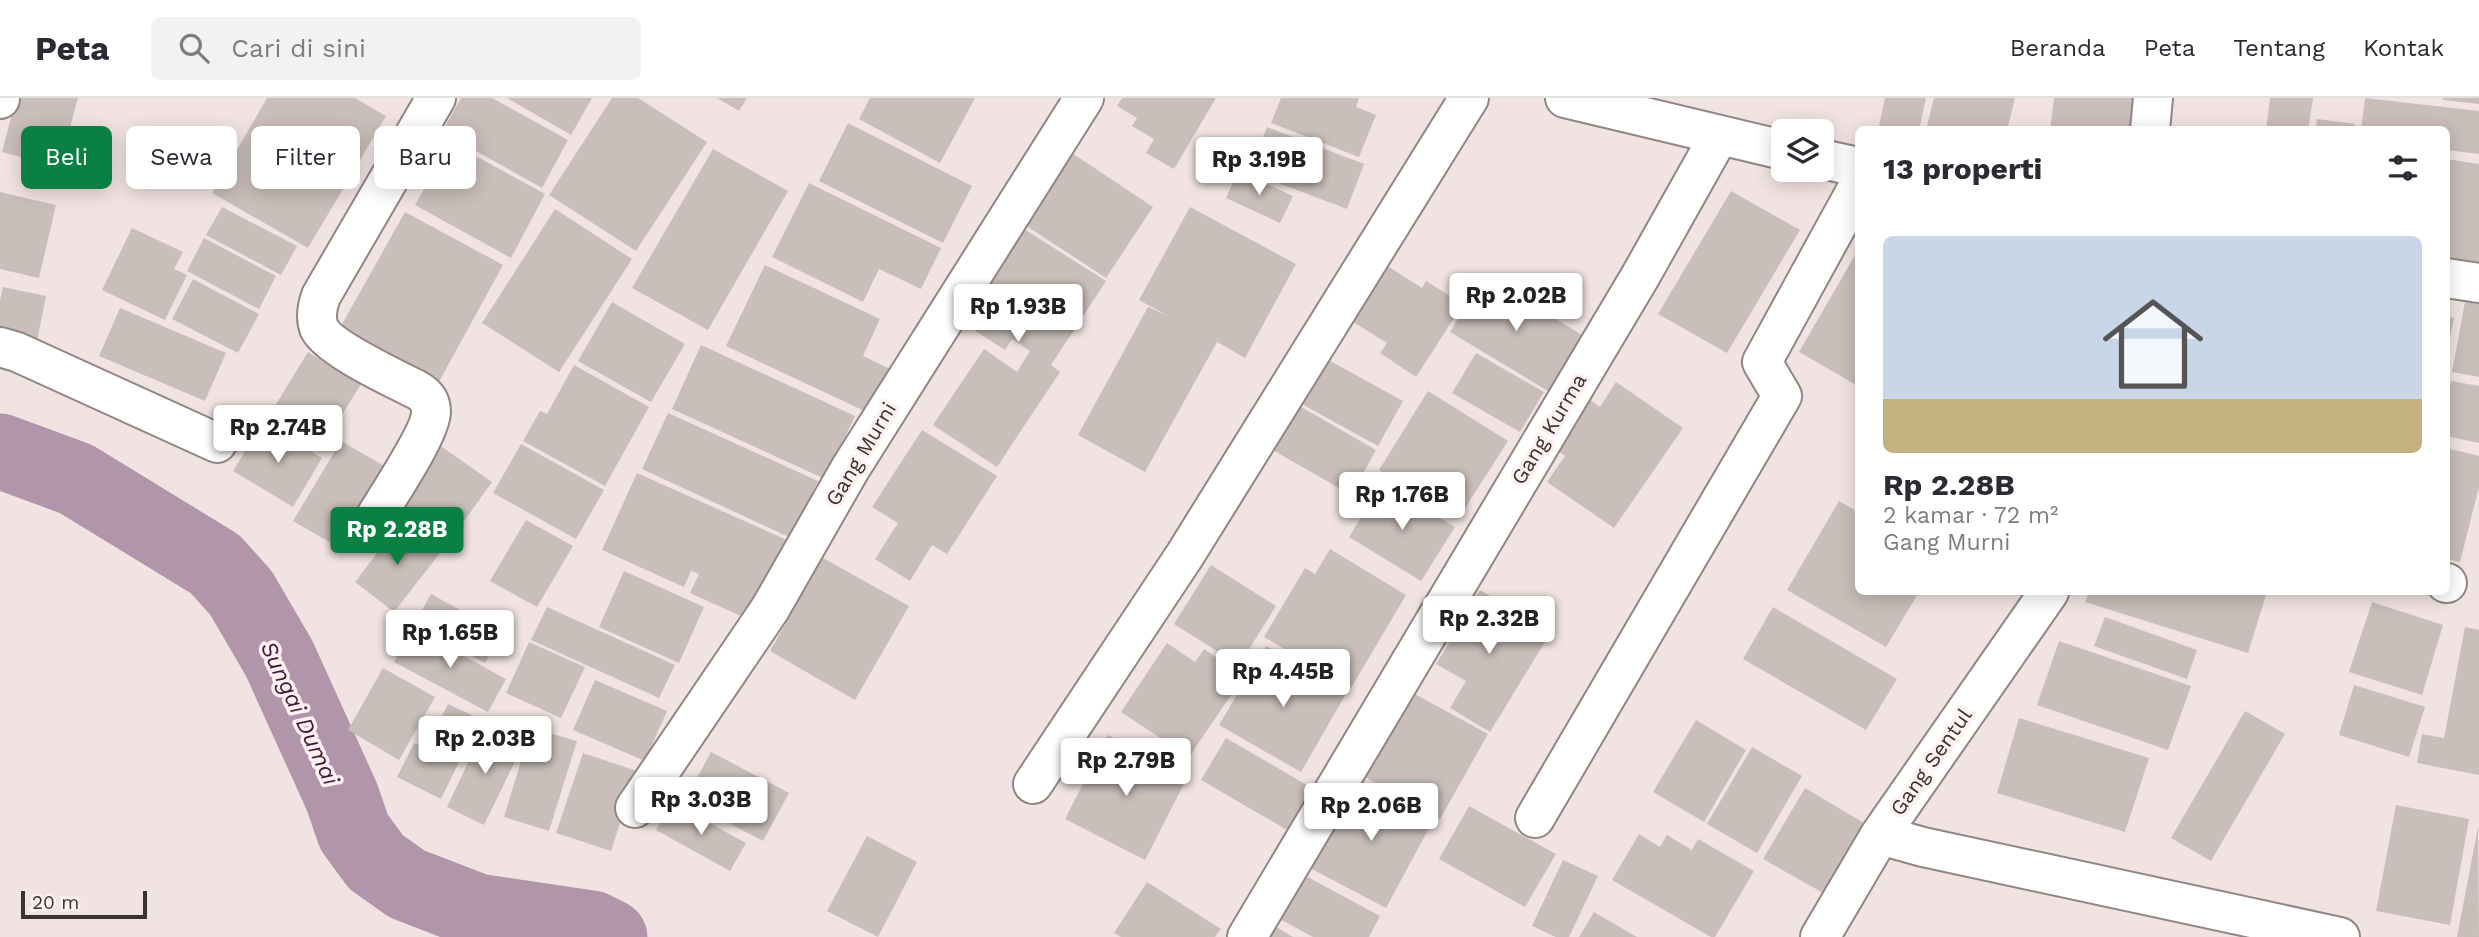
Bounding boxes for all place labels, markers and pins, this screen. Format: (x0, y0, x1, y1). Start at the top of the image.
pin: Rp 3.19B (1187, 138, 1331, 197)
pin: Rp 2.02B (1444, 274, 1588, 333)
pin: Rp 1.93B (946, 285, 1090, 344)
pin: Rp 2.74B (206, 406, 350, 465)
pin: Rp 1.76B (1330, 472, 1474, 532)
pin: Rp 2.28B (325, 508, 469, 567)
pin: Rp 2.32B (1417, 596, 1561, 656)
pin: Rp 1.65B (378, 610, 522, 670)
pin: Rp 4.45B (1211, 650, 1355, 709)
pin: Rp 2.03B (413, 716, 557, 776)
pin: Rp 2.79B (1054, 738, 1198, 798)
pin: Rp 3.03B (629, 778, 773, 837)
pin: Rp 2.06B (1299, 784, 1443, 843)

